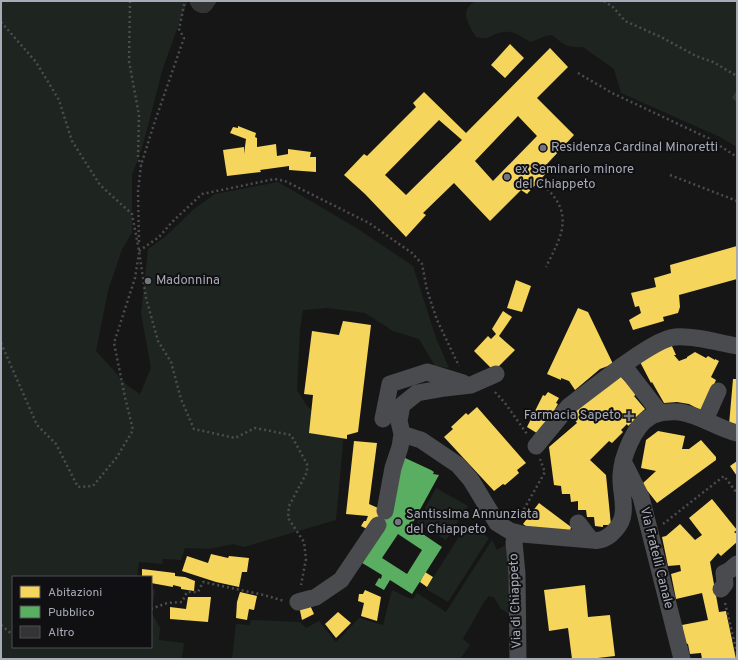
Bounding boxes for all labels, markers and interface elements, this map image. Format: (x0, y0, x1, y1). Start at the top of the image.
place label: Residenza Cardinal Minoretti (551, 140, 718, 156)
marker: Residenza Cardinal Minoretti (538, 143, 548, 153)
place label: ex Seminario minore del Chiappeto (515, 162, 634, 193)
marker: ex Seminario minore del Chiappeto (502, 172, 512, 182)
place label: Madonnina (156, 273, 220, 289)
marker: Madonnina (143, 276, 153, 286)
place label: Farmacia Sapeto (524, 408, 621, 424)
marker: Farmacia Sapeto (624, 411, 634, 421)
street label: Via Fratelli Canale (636, 505, 676, 611)
place label: Santissima Annunziata del Chiappeto (406, 507, 538, 538)
marker: Santissima Annunziata del Chiappeto (393, 517, 403, 527)
street label: Via di Chiappeto (506, 553, 526, 649)
legend (12, 576, 152, 648)
text: Abitazioni (48, 585, 102, 601)
text: Pubblico (48, 605, 95, 621)
text: Altro (48, 625, 75, 641)

